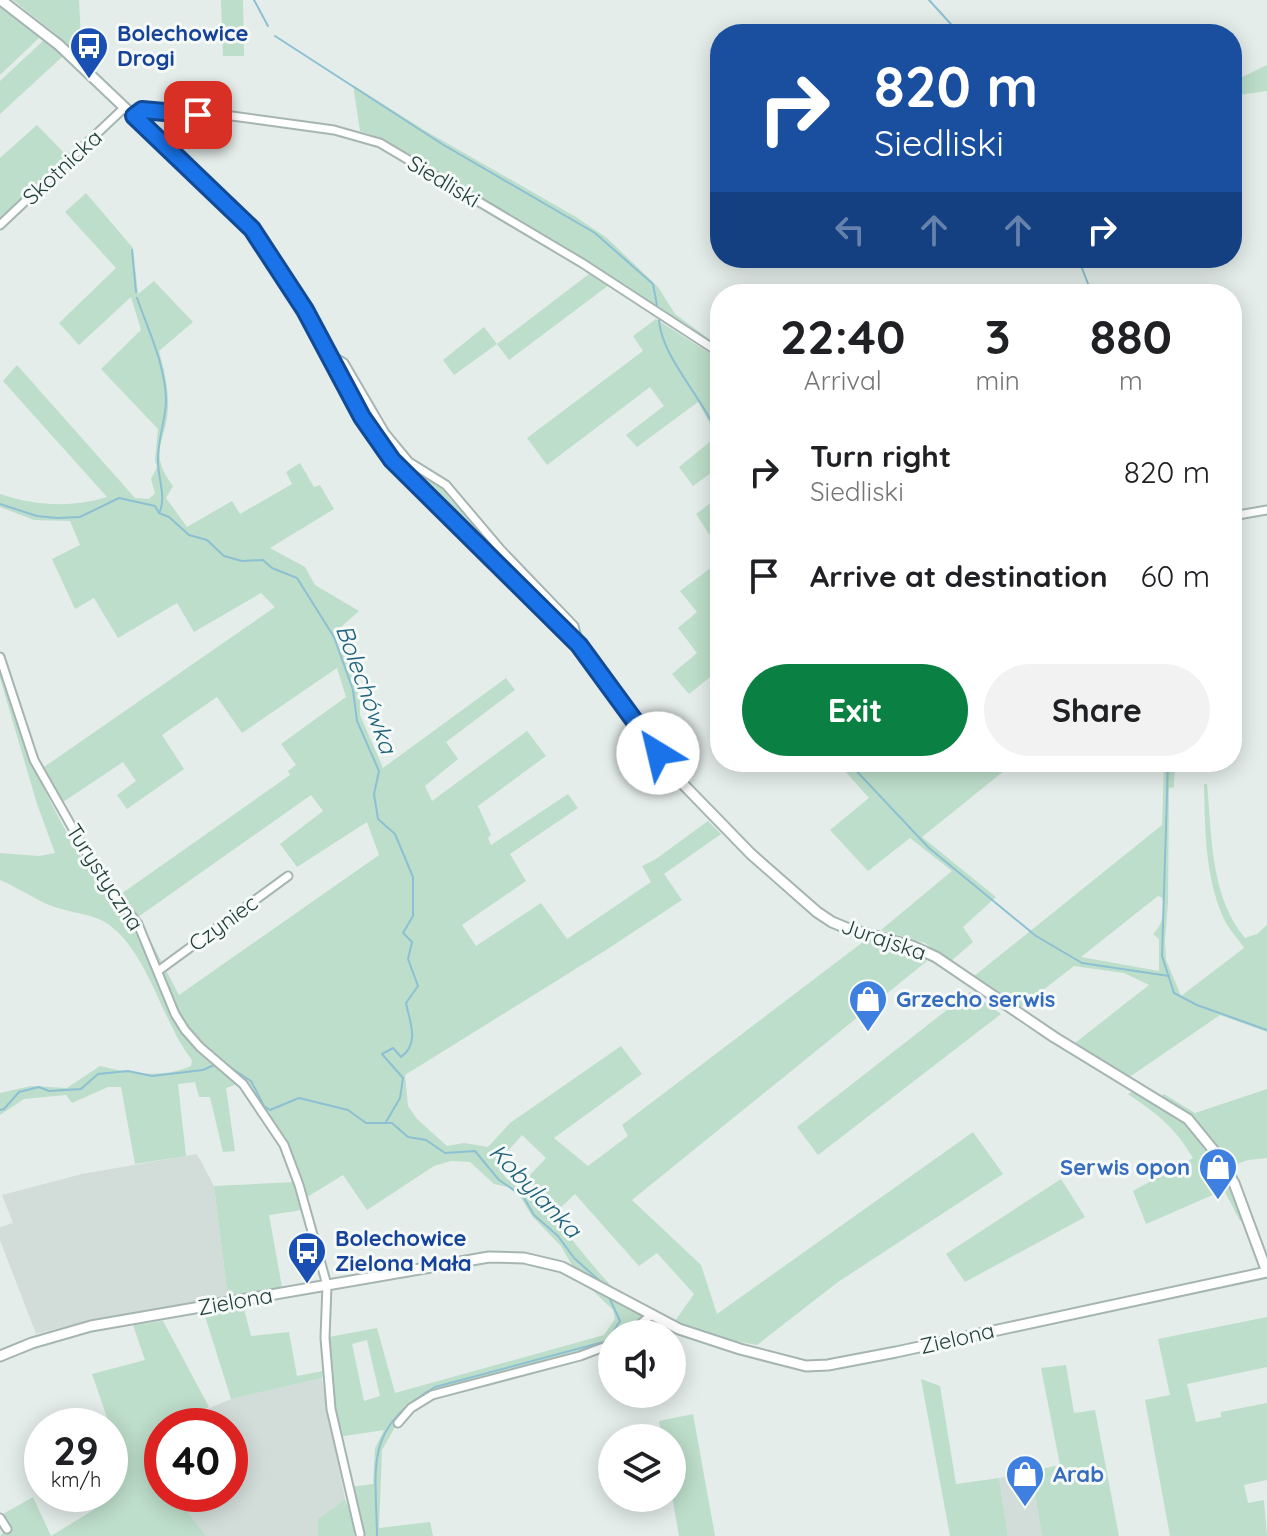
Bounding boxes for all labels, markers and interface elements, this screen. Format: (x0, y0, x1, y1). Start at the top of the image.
place label: Bolechowice Drogi (117, 19, 248, 72)
bus stop icon: Bolechowice Drogi (68, 25, 110, 80)
text: 820 m (874, 51, 1038, 121)
icon: right (742, 56, 846, 160)
pin (164, 81, 232, 149)
icon: arrive (176, 93, 220, 137)
text: Siedliski (874, 120, 1004, 165)
street label: Skotnicka (17, 123, 107, 211)
street label: Siedliski (403, 149, 485, 213)
icon: left (828, 208, 872, 252)
icon: ahead (912, 208, 956, 252)
icon: ahead (996, 208, 1040, 252)
icon: right (1080, 208, 1124, 252)
text: 22:40 (780, 306, 905, 366)
text: 3 (985, 306, 1011, 366)
text: 880 (1090, 306, 1172, 366)
text: Arrival (804, 364, 882, 397)
text: min (976, 364, 1020, 397)
text: m (1119, 364, 1143, 397)
text: Turn right (810, 437, 951, 475)
icon: right (742, 450, 786, 494)
text: 820 m (1124, 453, 1210, 491)
text: Siedliski (810, 475, 904, 508)
icon: arrive (742, 554, 786, 598)
text: Arrive at destination (810, 557, 1108, 595)
text: 60 m (1140, 557, 1210, 595)
water label: Bolechówka (330, 620, 405, 759)
button: Exit (742, 664, 968, 756)
button: Share (984, 664, 1210, 756)
position arrow (616, 711, 700, 795)
street label: Turystyczna (60, 818, 150, 936)
street label: Czyniec (183, 889, 263, 957)
street label: Jurajska (838, 911, 930, 967)
shop icon: Grzecho serwis (847, 978, 889, 1033)
place label: Grzecho serwis (896, 985, 1055, 1013)
water label: Kobylanka (483, 1137, 589, 1245)
shop icon: Serwis opon (1197, 1146, 1239, 1201)
place label: Serwis opon (1060, 1153, 1190, 1181)
place label: Bolechowice Zielona Mała (335, 1224, 472, 1277)
bus stop icon: Bolechowice Zielona Mała (286, 1230, 328, 1285)
street label: Zielona (195, 1281, 275, 1321)
street label: Zielona (917, 1316, 997, 1360)
map controls (598, 1320, 686, 1512)
button: sound (598, 1320, 686, 1408)
speed limit sign: 40 (144, 1408, 248, 1512)
button: layers (598, 1424, 686, 1512)
text: 29 (53, 1425, 99, 1475)
shop icon: Arab (1004, 1453, 1046, 1508)
place label: Arab (1053, 1460, 1104, 1488)
text: km/h (51, 1467, 101, 1492)

